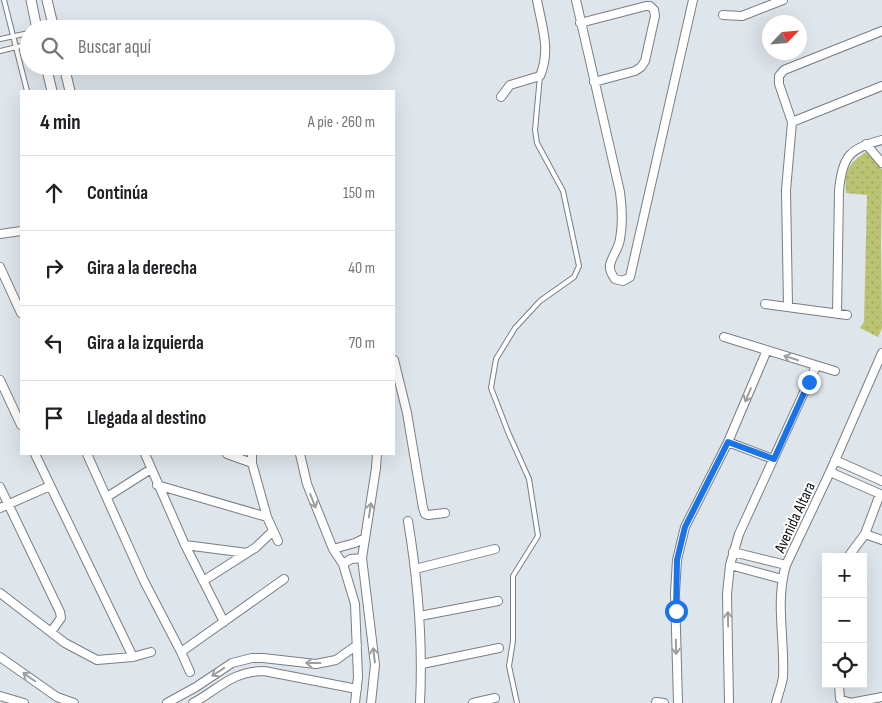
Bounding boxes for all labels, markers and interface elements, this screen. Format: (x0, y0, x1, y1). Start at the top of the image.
north arrow (762, 15, 807, 60)
search box (20, 20, 395, 75)
icon: search (38, 34, 66, 62)
text: Buscar aquí (78, 36, 151, 59)
text: 4 min (40, 110, 81, 135)
text: A pie · 260 m (308, 113, 375, 132)
icon: ahead (40, 179, 68, 207)
text: Continúa (87, 182, 148, 205)
text: 150 m (343, 184, 375, 203)
icon: right (40, 254, 68, 282)
text: Gira a la derecha (87, 257, 197, 280)
text: 40 m (348, 259, 375, 278)
icon: left (40, 329, 68, 357)
text: Gira a la izquierda (87, 332, 204, 355)
text: 70 m (349, 334, 375, 353)
one-way arrow (784, 353, 800, 362)
route end (798, 371, 821, 394)
one-way arrow (742, 387, 752, 402)
icon: arrive (40, 404, 68, 432)
text: Llegada al destino (87, 407, 206, 430)
street label: Avenida Altara (770, 479, 820, 557)
one-way arrow (309, 492, 318, 508)
one-way arrow (365, 502, 375, 518)
map controls (822, 553, 867, 688)
button: + (822, 553, 867, 598)
button: − (822, 598, 867, 643)
route start (665, 600, 688, 623)
one-way arrow (723, 612, 733, 628)
one-way arrow (672, 639, 681, 655)
button: locate (822, 643, 867, 688)
one-way arrow (369, 647, 379, 663)
one-way arrow (306, 658, 322, 668)
one-way arrow (211, 667, 225, 677)
one-way arrow (22, 672, 36, 682)

